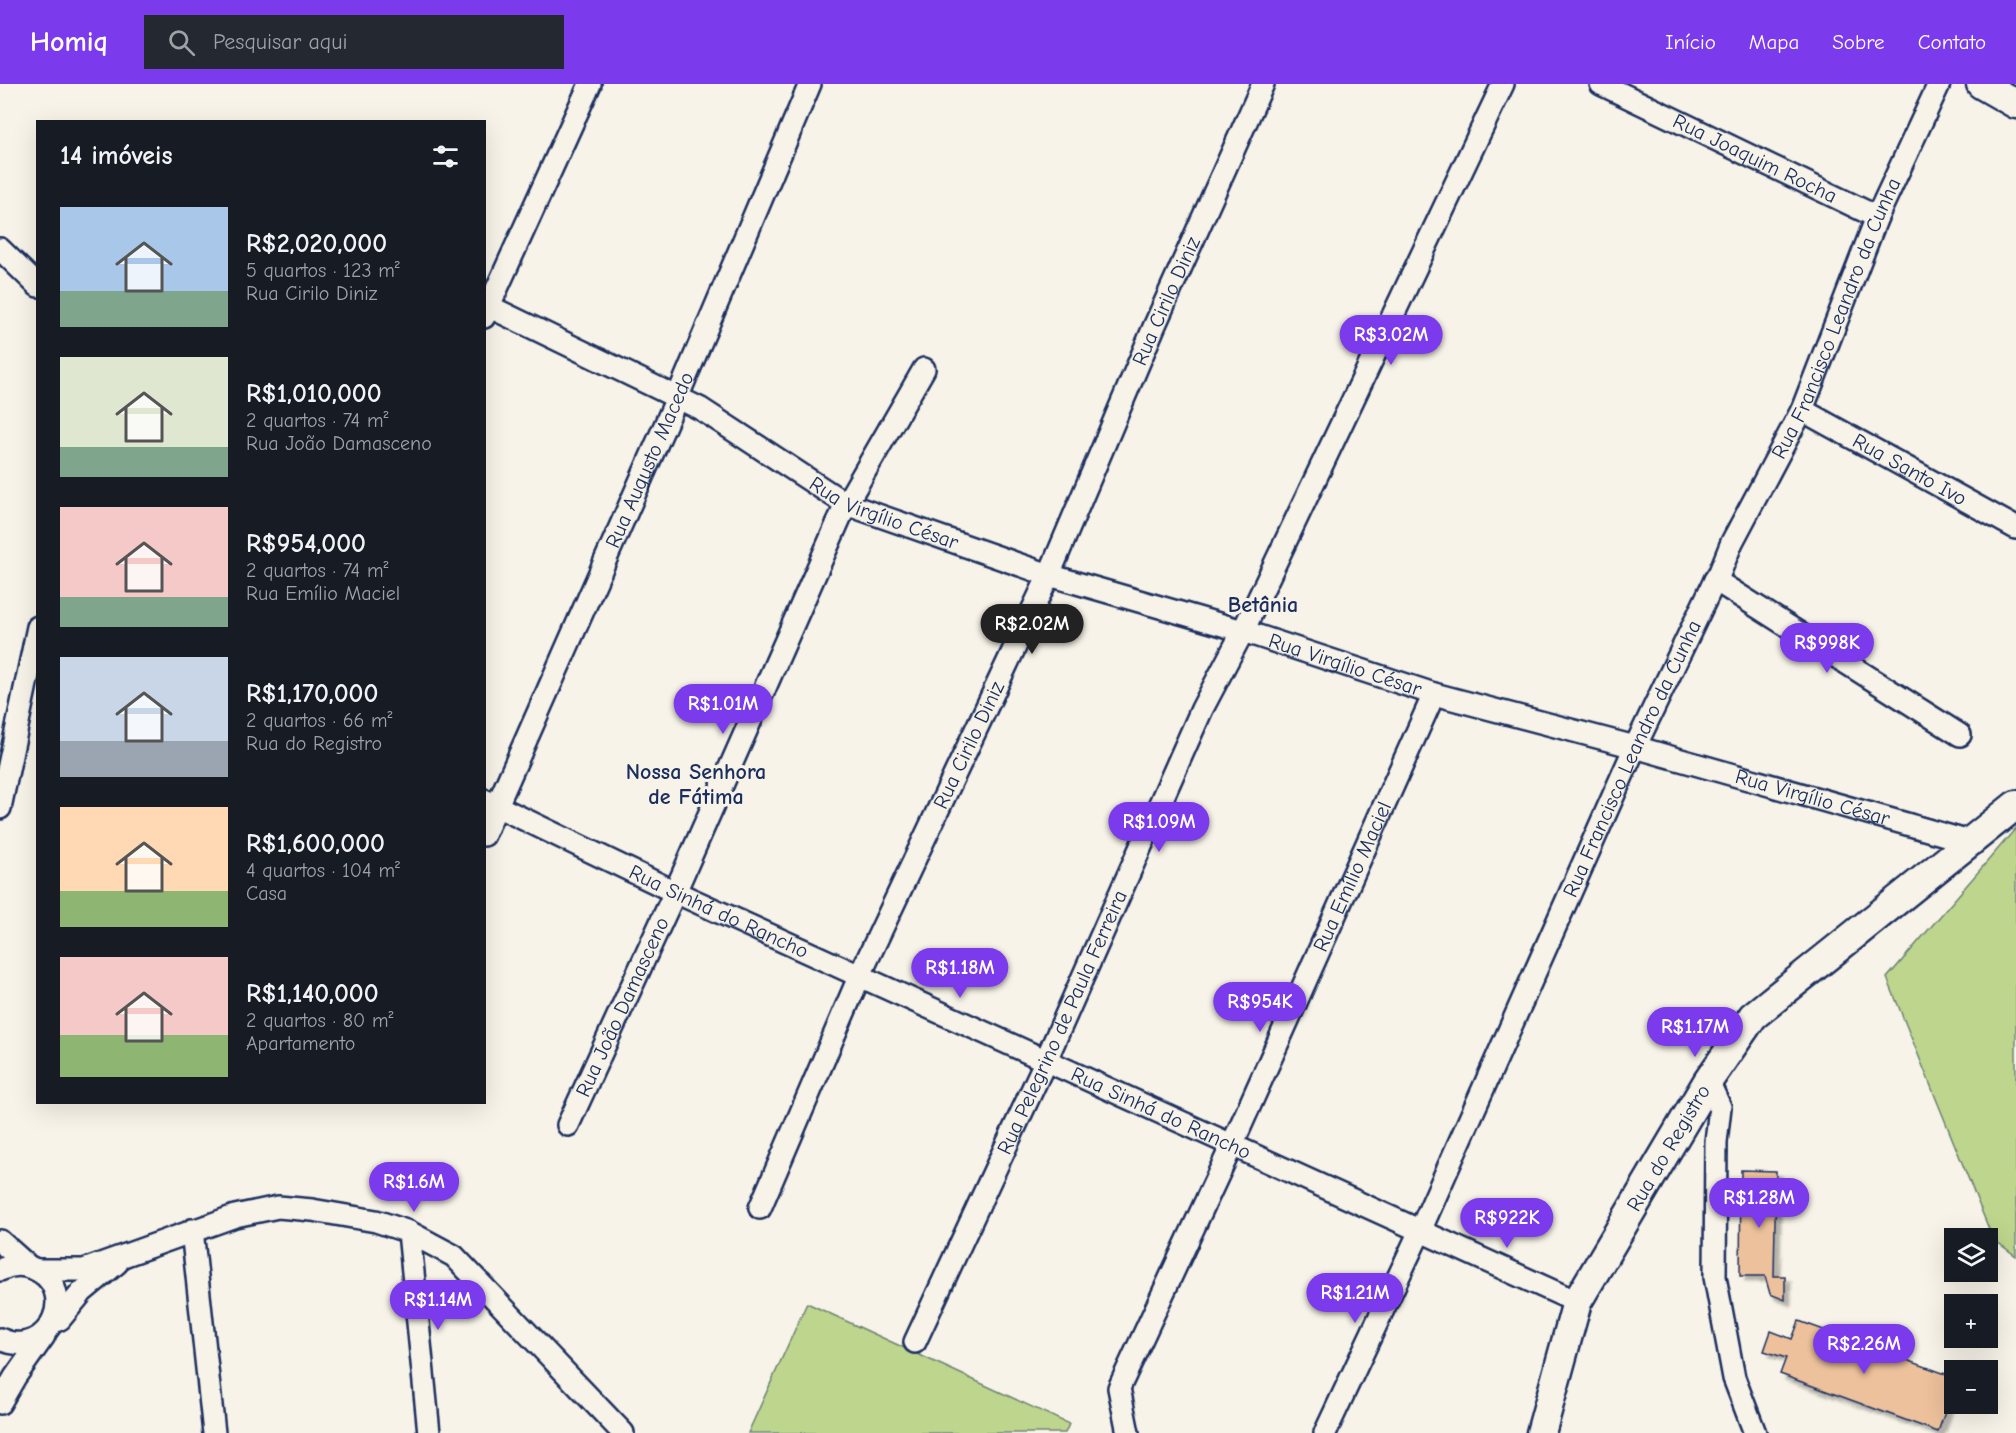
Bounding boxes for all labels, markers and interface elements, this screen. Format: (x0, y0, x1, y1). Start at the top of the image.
search box (144, 15, 564, 69)
text: Homiq (30, 26, 108, 58)
icon: search (165, 26, 198, 59)
text: Pesquisar aqui (213, 29, 347, 55)
text: Início (1665, 30, 1716, 54)
text: Mapa (1749, 30, 1799, 54)
text: Sobre (1832, 30, 1885, 54)
text: Contato (1918, 30, 1986, 54)
street label: Rua Joaquim Rocha (1669, 109, 1841, 208)
icon: filters (429, 140, 462, 173)
text: 14 imóveis (60, 141, 172, 171)
street label: Rua Francisco Leandro da Cunha (1766, 174, 1906, 463)
text: R$2,020,000 (246, 229, 387, 259)
icon: home (108, 231, 180, 303)
street label: Rua Cirilo Diniz (1127, 233, 1205, 369)
text: 5 quartos · 123 m² (246, 259, 400, 282)
text: Rua Cirilo Diniz (246, 282, 377, 305)
pin: R$3.02M (1336, 315, 1446, 366)
text: R$3.02M (1354, 323, 1428, 346)
street label: Rua Augusto Macedo (600, 368, 699, 552)
text: R$1,010,000 (246, 379, 382, 409)
icon: home (108, 381, 180, 453)
text: 2 quartos · 74 m² (246, 409, 388, 432)
street label: Rua Santo Ivo (1849, 428, 1971, 510)
text: Rua João Damasceno (246, 432, 432, 455)
street label: Rua Virgílio César (805, 471, 962, 555)
text: R$954,000 (246, 529, 366, 559)
icon: home (108, 531, 180, 603)
text: 2 quartos · 74 m² (246, 559, 388, 582)
text: Rua Emílio Maciel (246, 582, 400, 605)
district label: Betânia (1228, 592, 1298, 618)
pin: R$2.02M (977, 604, 1087, 655)
text: R$2.02M (995, 612, 1069, 635)
street label: Rua Francisco Leandro da Cunha (1558, 616, 1706, 901)
pin: R$998K (1778, 623, 1876, 674)
street label: Rua Virgílio César (1266, 628, 1425, 701)
text: R$998K (1794, 631, 1860, 654)
street label: Rua Cirilo Diniz (928, 677, 1009, 813)
text: R$1,170,000 (246, 679, 378, 709)
icon: home (108, 681, 180, 753)
pin: R$1.01M (668, 684, 778, 735)
text: R$1.01M (688, 692, 758, 715)
text: 2 quartos · 66 m² (246, 709, 393, 732)
text: Rua do Registro (246, 732, 382, 755)
district label: Nossa Senhora de Fátima (626, 759, 766, 810)
street label: Rua Virgílio César (1733, 764, 1893, 831)
street label: Rua Emílio Maciel (1308, 798, 1396, 955)
pin: R$1.09M (1104, 802, 1214, 853)
text: R$1.09M (1122, 810, 1196, 833)
text: R$1,600,000 (246, 829, 385, 859)
icon: home (108, 831, 180, 903)
text: 4 quartos · 104 m² (246, 859, 400, 882)
street label: Rua Sinhá do Rancho (625, 860, 812, 963)
text: Casa (246, 882, 287, 905)
street label: Rua Pelegrino de Paula Ferreira (992, 886, 1132, 1158)
street label: Rua João Damasceno (571, 913, 674, 1101)
pin: R$1.18M (905, 948, 1015, 999)
text: R$1.18M (925, 956, 995, 979)
text: R$1,140,000 (246, 979, 379, 1009)
icon: home (108, 981, 180, 1053)
pin: R$954K (1211, 982, 1309, 1033)
text: R$954K (1227, 990, 1293, 1013)
pin: R$1.17M (1640, 1007, 1750, 1058)
text: 2 quartos · 80 m² (246, 1009, 393, 1032)
text: R$1.17M (1661, 1015, 1729, 1038)
text: Apartamento (246, 1032, 355, 1055)
street label: Rua Sinhá do Rancho (1068, 1062, 1255, 1164)
street label: Rua do Registro (1622, 1080, 1715, 1216)
pin: R$1.6M (365, 1162, 463, 1213)
text: R$1.6M (383, 1170, 445, 1193)
pin: R$1.28M (1704, 1178, 1814, 1229)
text: R$1.28M (1723, 1186, 1795, 1209)
pin: R$922K (1458, 1198, 1556, 1249)
text: R$922K (1474, 1206, 1540, 1229)
map controls (1944, 1228, 1998, 1414)
button: layers (1944, 1228, 1998, 1282)
pin: R$1.21M (1300, 1273, 1410, 1324)
pin: R$1.14M (383, 1280, 493, 1331)
text: R$1.21M (1320, 1281, 1390, 1304)
text: R$1.14M (404, 1288, 472, 1311)
button: + (1944, 1294, 1998, 1348)
pin: R$2.26M (1809, 1324, 1919, 1375)
text: R$2.26M (1827, 1332, 1901, 1355)
button: − (1944, 1360, 1998, 1414)

